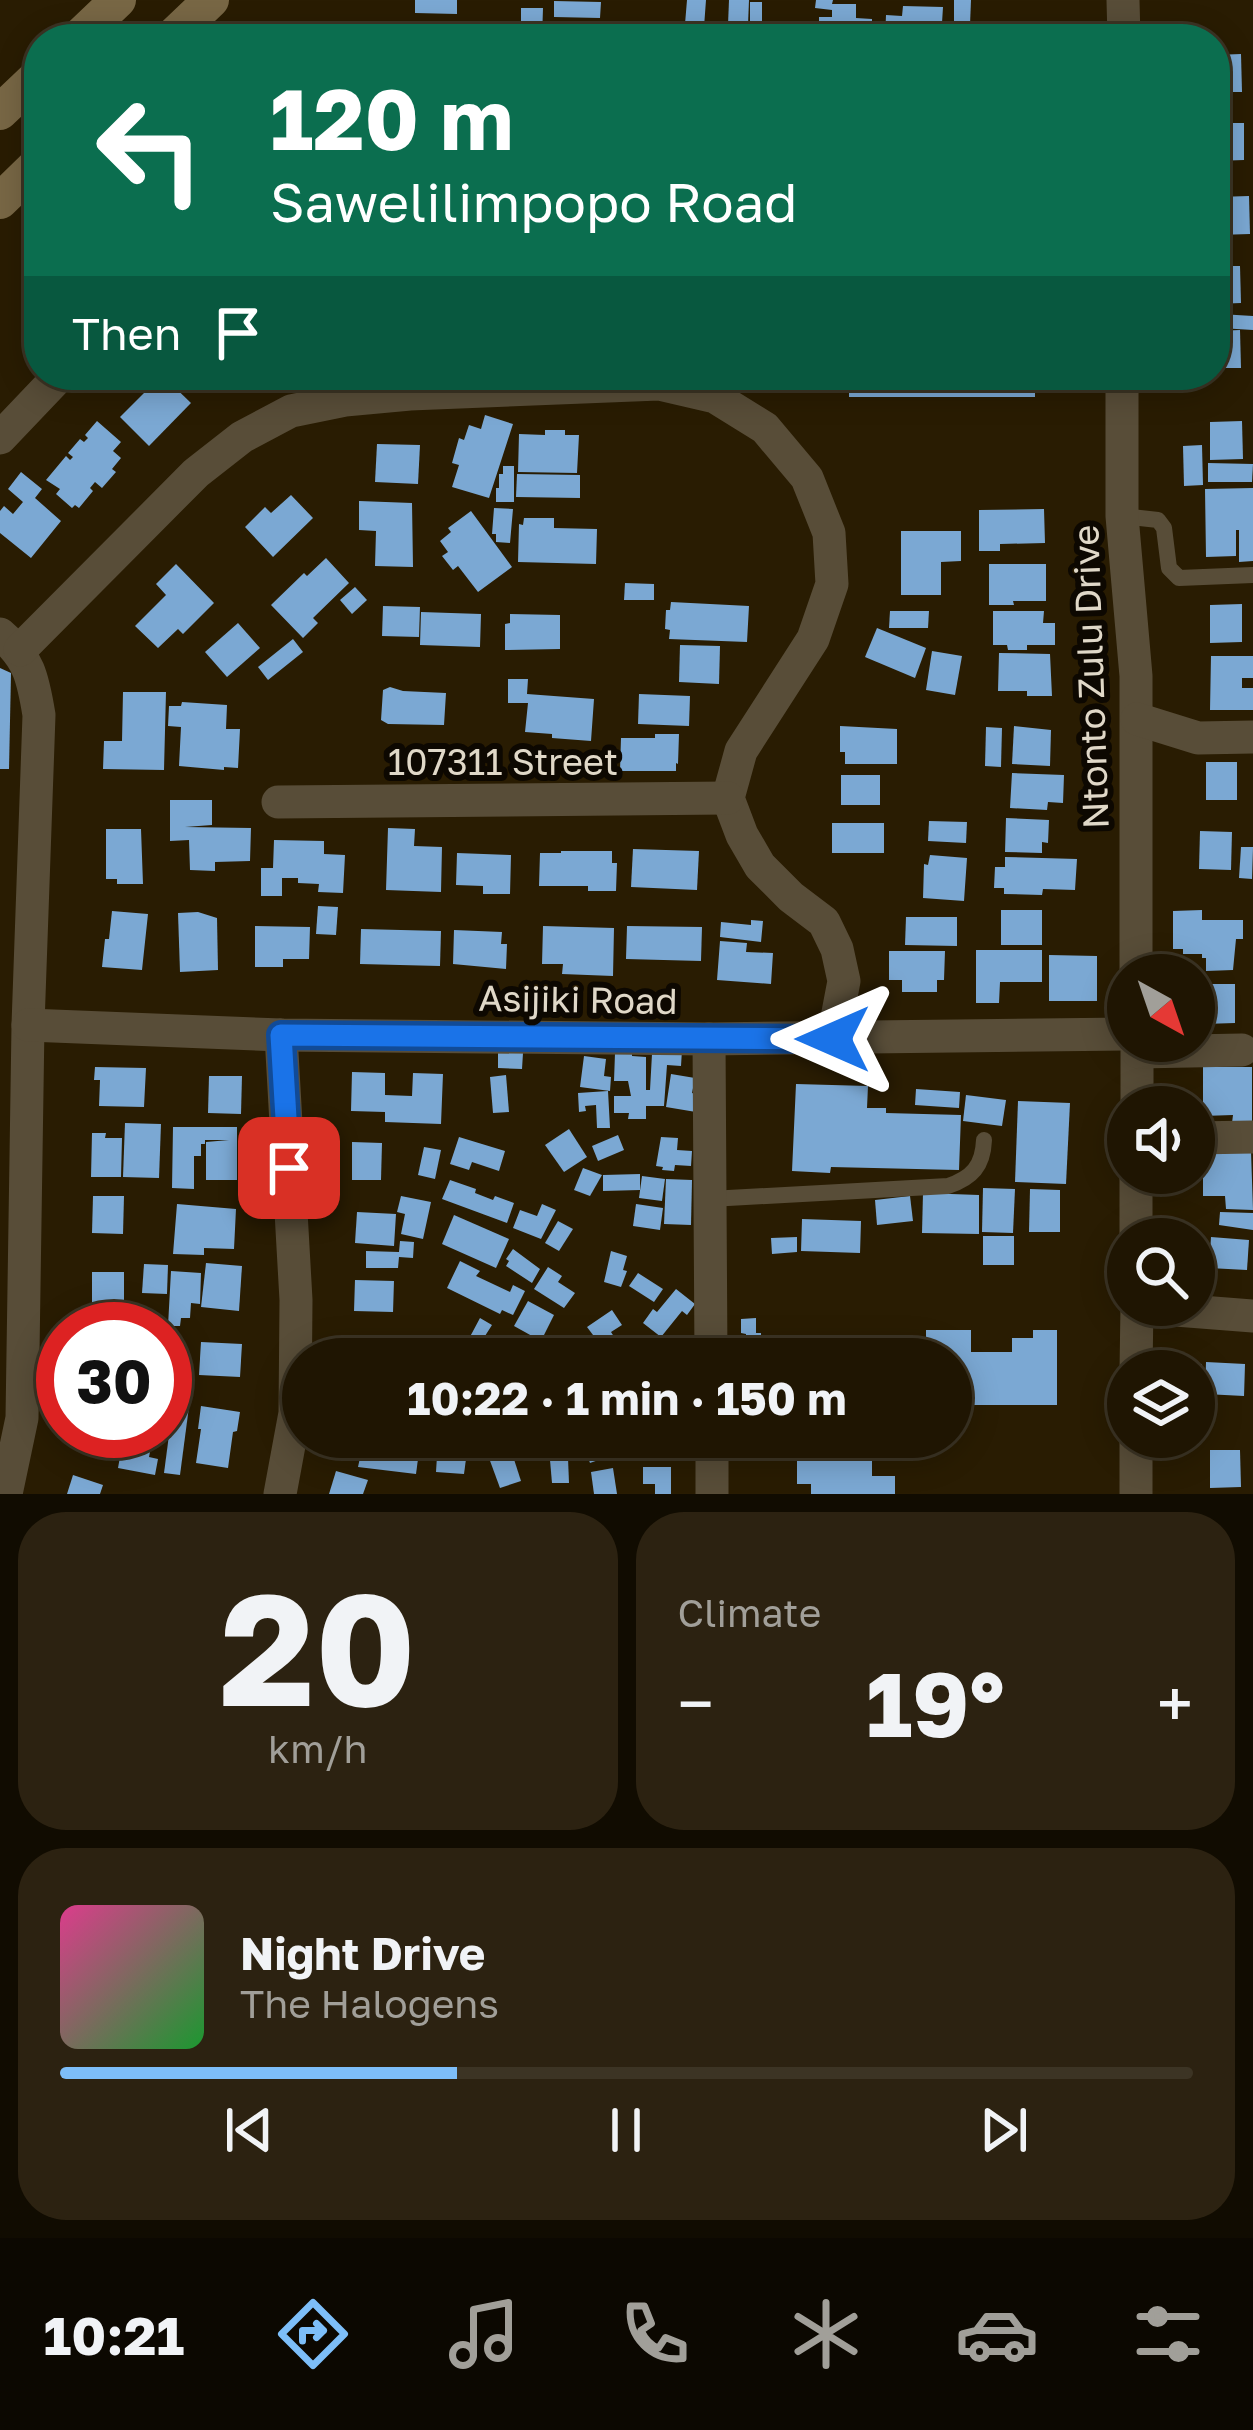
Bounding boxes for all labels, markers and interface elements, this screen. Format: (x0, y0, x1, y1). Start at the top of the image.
text: 120 m (270, 68, 514, 168)
icon: left (72, 72, 228, 228)
text: Sawelilimpopo Road (270, 169, 797, 234)
icon: arrive (205, 300, 271, 366)
text: Then (72, 306, 181, 360)
street label: Ntonto Zulu Drive (1063, 524, 1117, 830)
street label: 107311 Street (388, 740, 618, 783)
north arrow (1107, 954, 1215, 1062)
map controls (1107, 954, 1215, 1458)
street label: Asijiki Road (478, 976, 678, 1022)
position arrow (770, 976, 896, 1102)
button: sound (1107, 1086, 1215, 1194)
pin (238, 1117, 340, 1219)
icon: arrive (256, 1135, 322, 1201)
button: search (1107, 1218, 1215, 1326)
speed limit sign: 30 (36, 1302, 192, 1458)
button: layers (1107, 1350, 1215, 1458)
text: 10:22 · 1 min · 150 m (407, 1371, 847, 1425)
text: 20 (219, 1553, 416, 1740)
text: Climate (678, 1589, 821, 1636)
text: 19° (866, 1649, 1005, 1757)
text: − (678, 1663, 714, 1743)
text: + (1157, 1663, 1193, 1743)
text: km/h (268, 1725, 367, 1772)
text: Night Drive (240, 1926, 485, 1980)
text: The Halogens (240, 1980, 499, 2027)
icon: previous (216, 2097, 282, 2163)
icon: pause (593, 2097, 659, 2163)
icon: next (971, 2097, 1037, 2163)
icon: directions (271, 2292, 355, 2376)
icon: music (442, 2292, 526, 2376)
icon: phone (613, 2292, 697, 2376)
icon: climate (784, 2292, 868, 2376)
icon: car (955, 2292, 1039, 2376)
icon: filters (1126, 2292, 1210, 2376)
text: 10:21 (43, 2302, 184, 2367)

